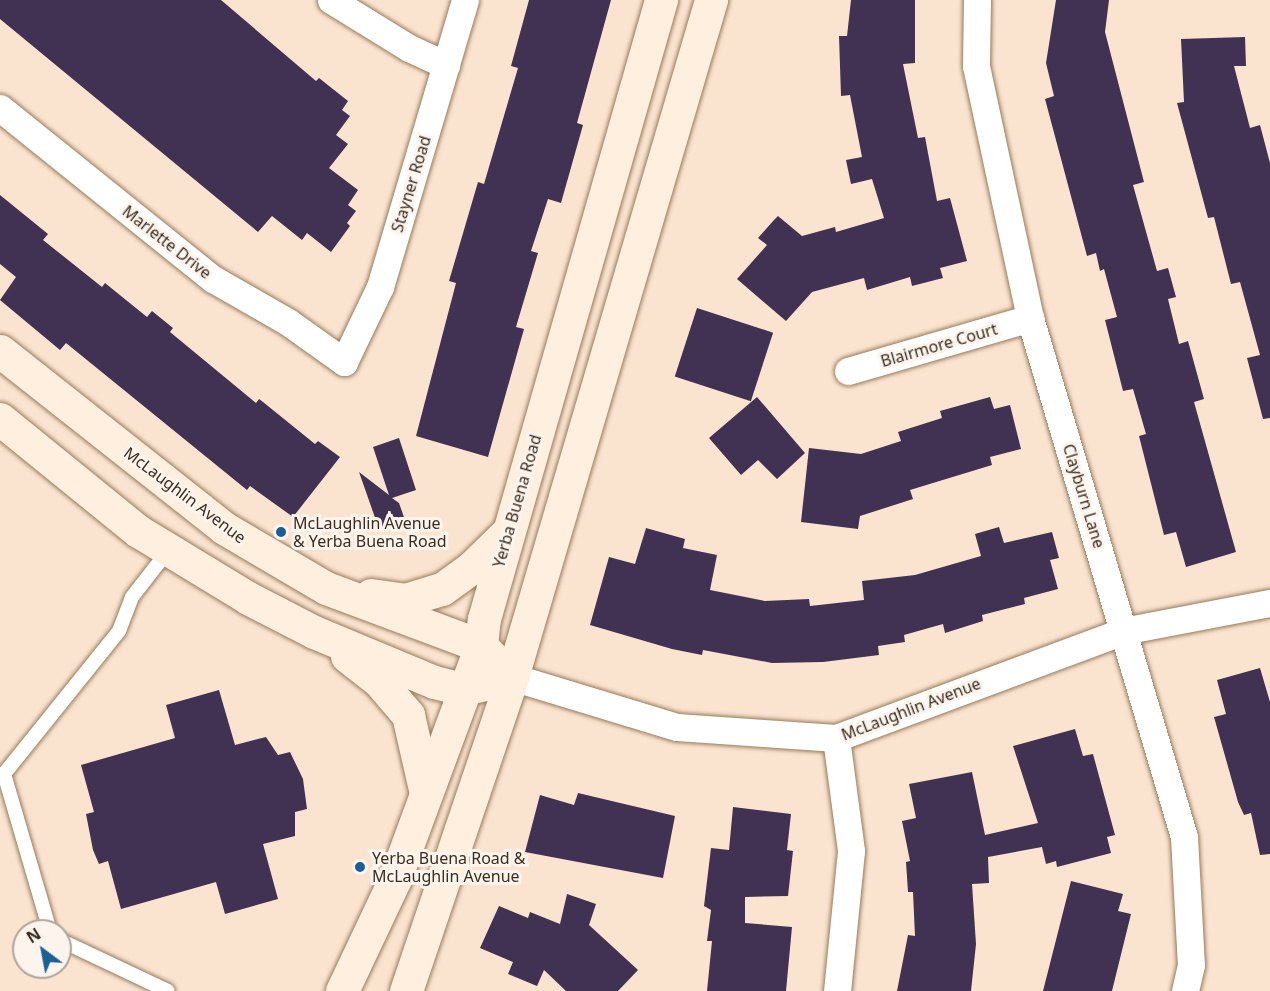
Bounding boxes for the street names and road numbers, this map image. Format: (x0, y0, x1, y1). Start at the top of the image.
street label: Stayner Road (387, 133, 435, 235)
street label: Marlette Drive (119, 201, 215, 283)
street label: Blairmore Court (878, 319, 1000, 371)
street label: Yerba Buena Road (489, 432, 545, 570)
street label: Clayburn Lane (1059, 442, 1109, 550)
street label: McLaughlin Avenue (120, 443, 250, 547)
street label: McLaughlin Avenue (839, 674, 983, 744)

